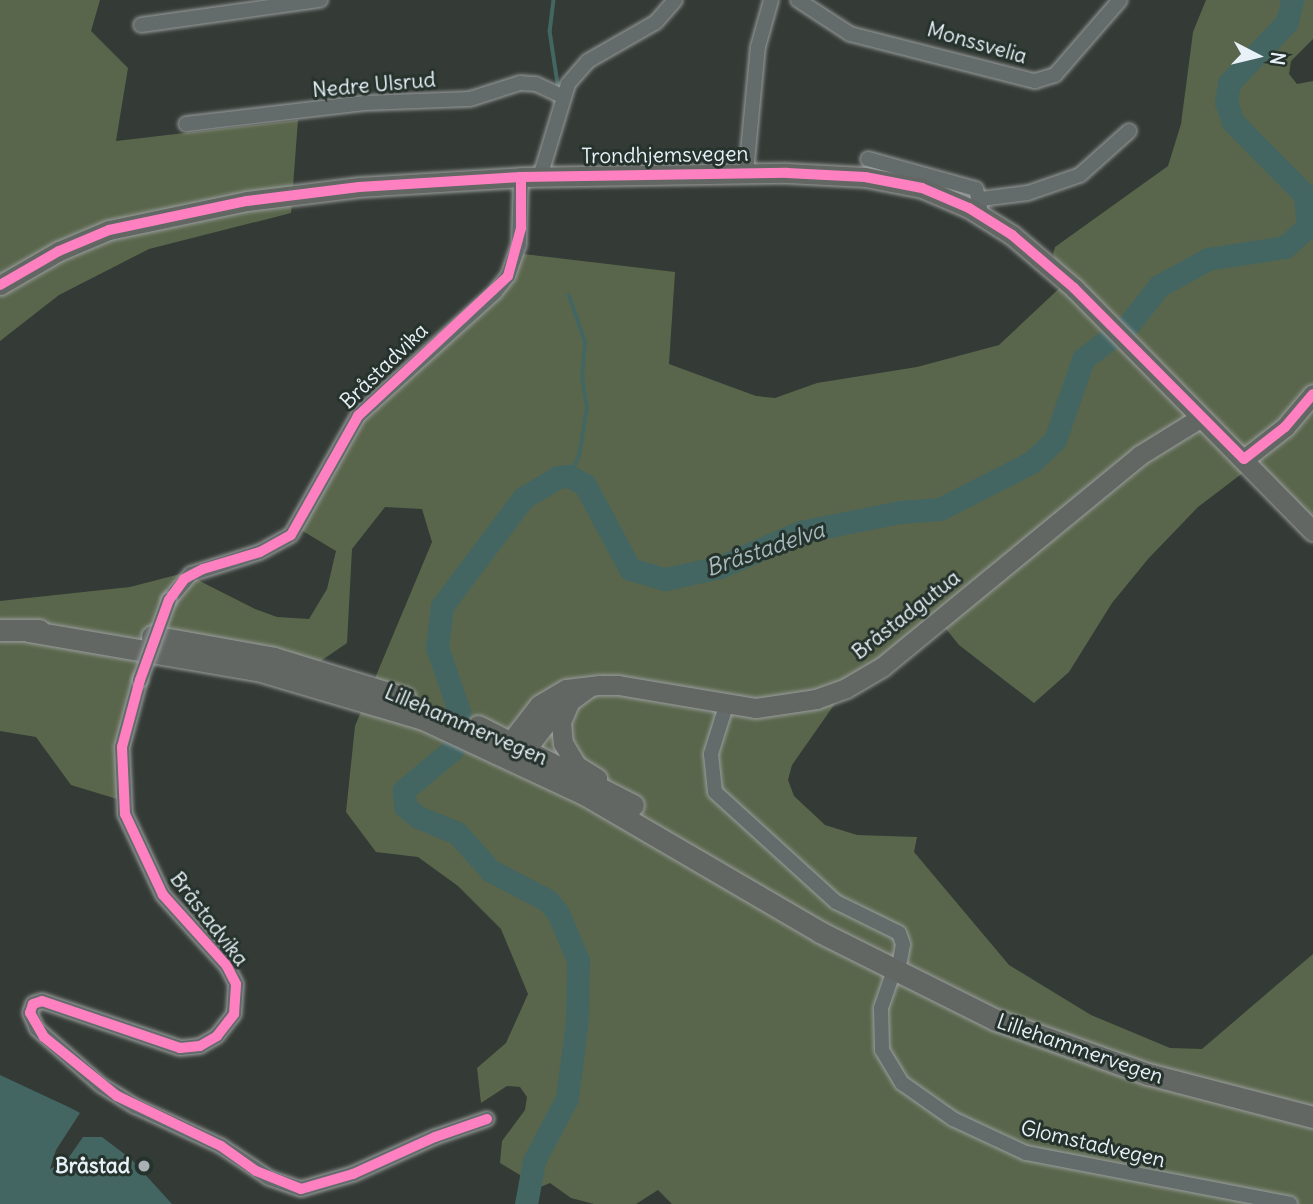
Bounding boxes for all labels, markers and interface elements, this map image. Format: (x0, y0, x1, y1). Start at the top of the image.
street label: Monssvelia (924, 17, 1030, 69)
north arrow (1222, 21, 1292, 91)
text: N (1265, 51, 1291, 67)
street label: Nedre Ulsrud (311, 67, 437, 103)
street label: Trondhjemsvegen (581, 141, 749, 169)
street label: Bråstadvika (335, 318, 433, 414)
water label: Bråstadelva (702, 516, 828, 582)
street label: Bråstadgutua (847, 565, 965, 665)
street label: Lillehammervegen (381, 679, 551, 771)
street label: Bråstadvika (164, 867, 254, 971)
street label: Lillehammervegen (993, 1009, 1167, 1089)
street label: Glomstadvegen (1018, 1115, 1168, 1173)
place label: Bråstad (55, 1153, 130, 1179)
marker: Bråstad (136, 1158, 152, 1174)

